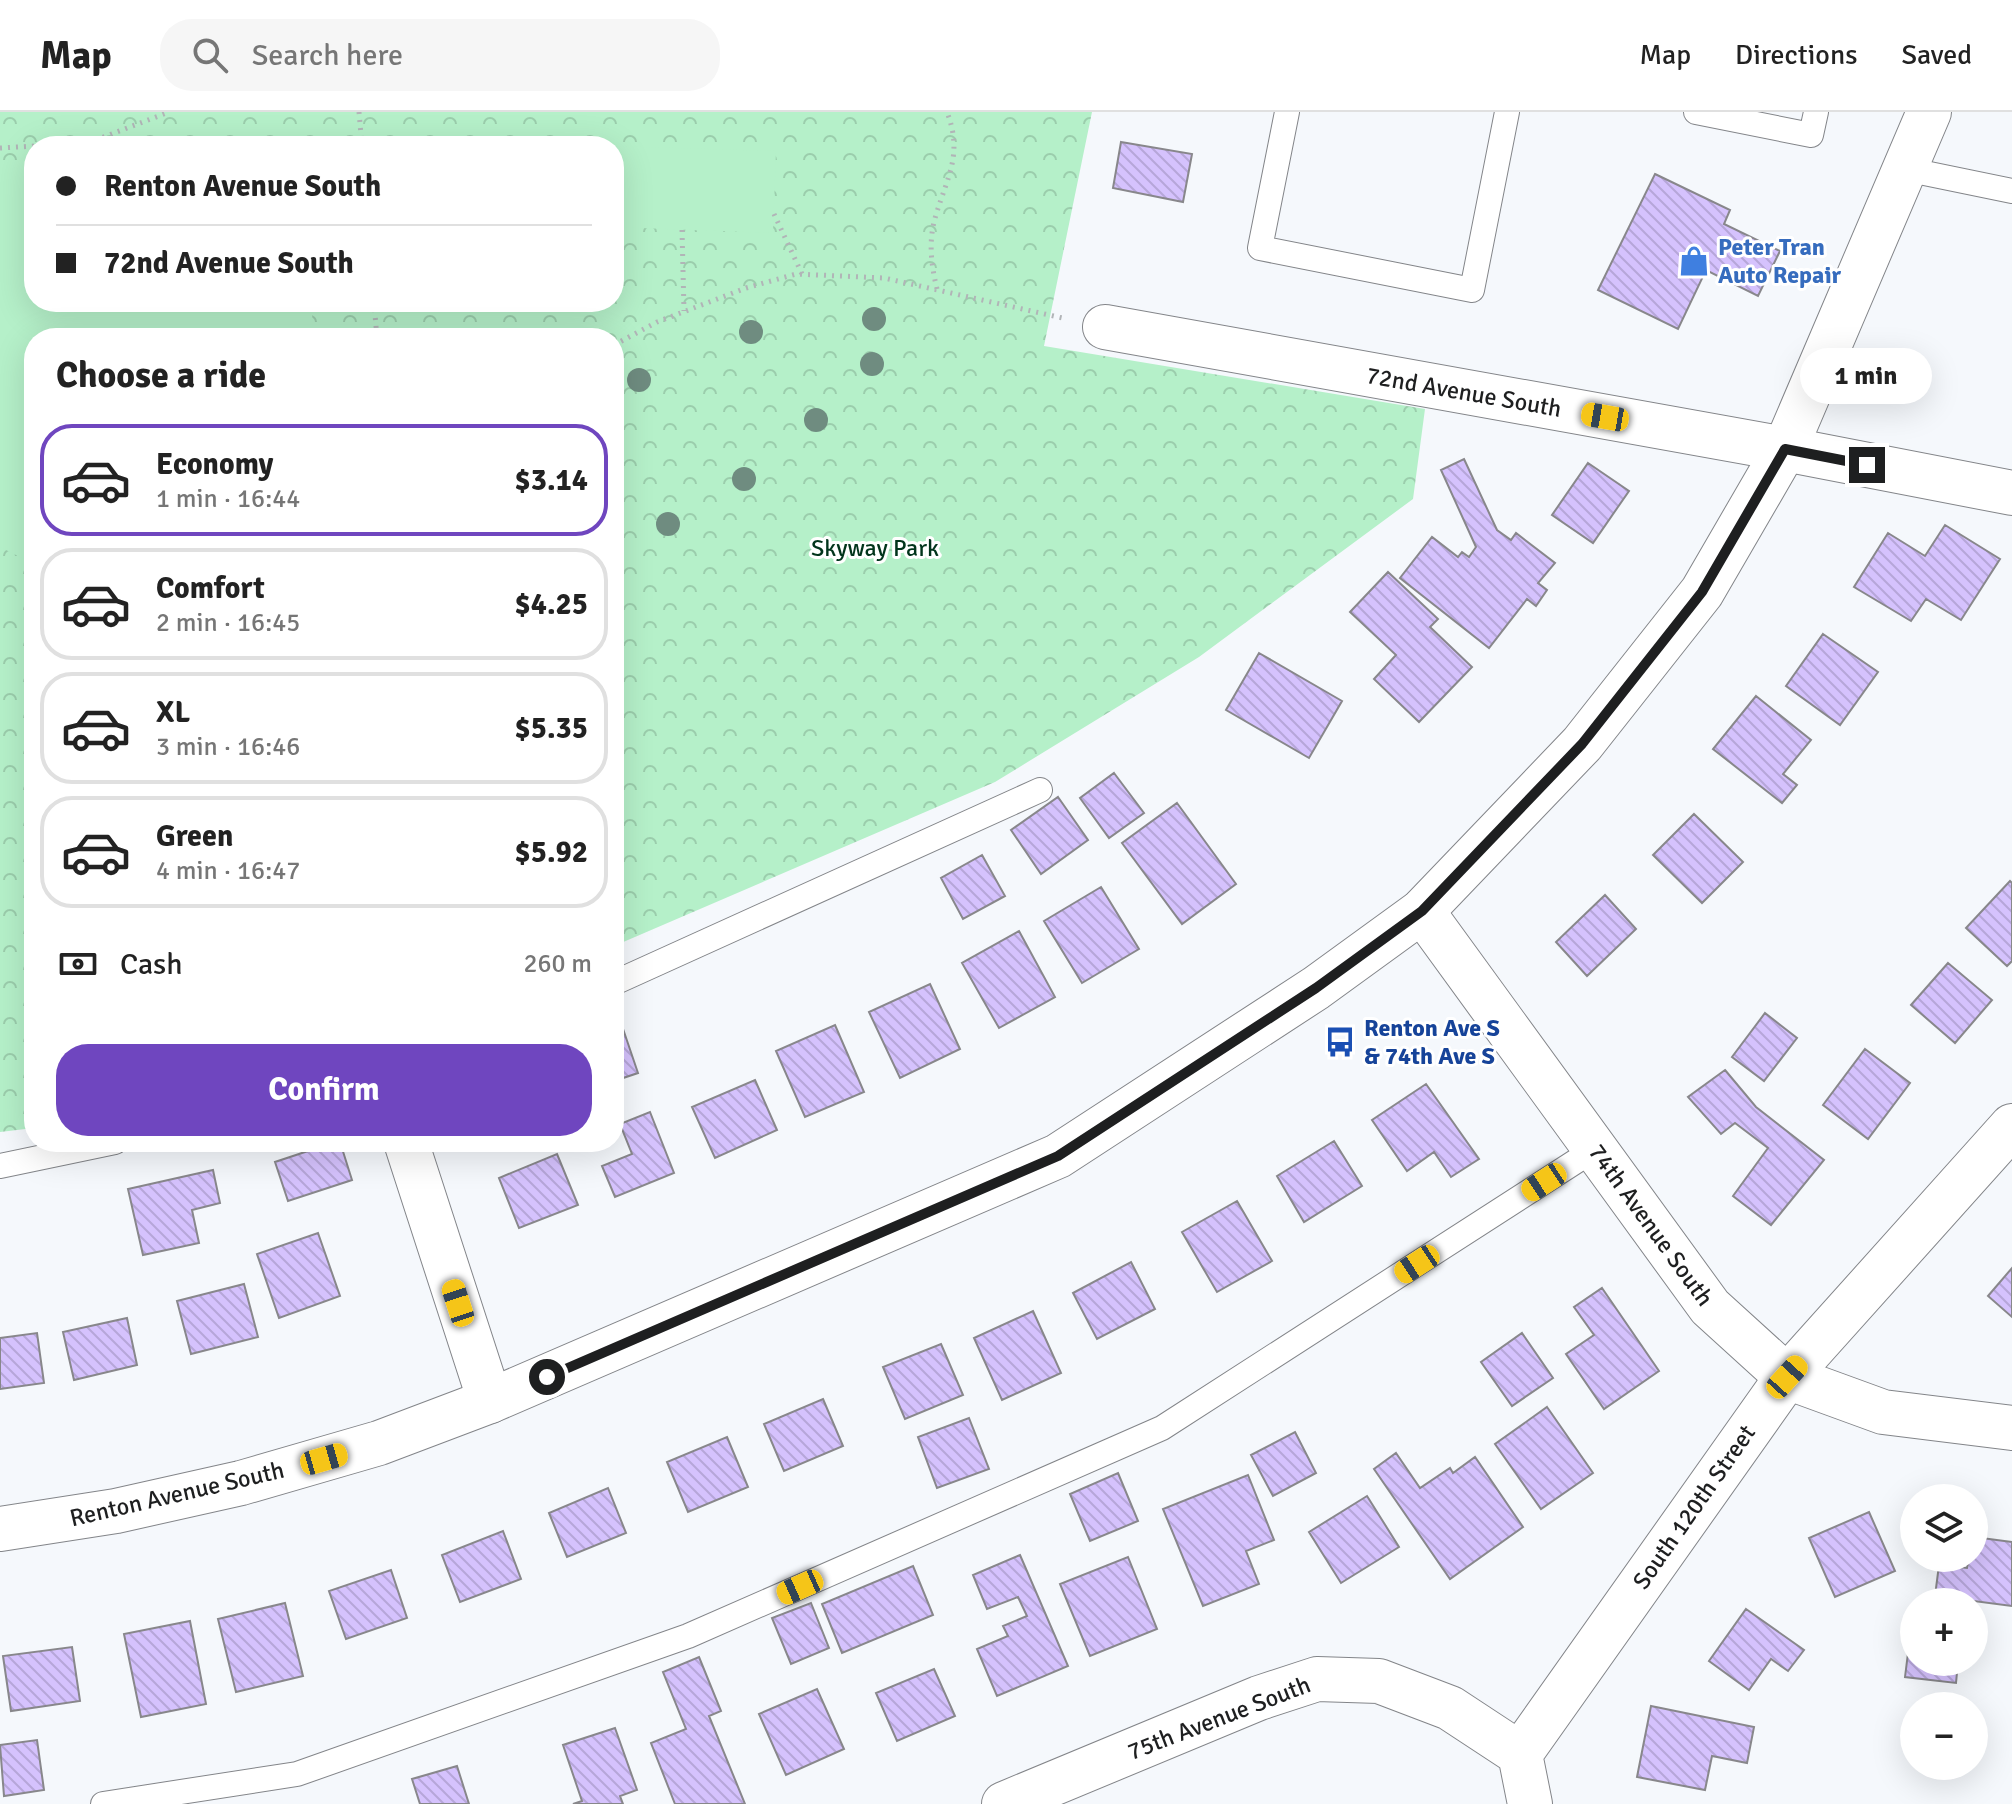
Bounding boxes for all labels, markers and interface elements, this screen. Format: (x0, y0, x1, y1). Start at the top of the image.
search box (160, 19, 720, 91)
text: Map (40, 32, 112, 79)
icon: search (188, 33, 232, 77)
text: Search here (252, 37, 403, 74)
text: Map (1639, 38, 1691, 72)
text: Directions (1735, 38, 1857, 72)
text: Saved (1901, 38, 1972, 72)
text: Renton Avenue South (104, 168, 381, 205)
place label: Peter Tran Auto Repair (1718, 232, 1842, 290)
shop icon: Peter Tran Auto Repair (1677, 244, 1711, 278)
text: 72nd Avenue South (104, 245, 354, 282)
callout: 1 min (1801, 349, 1933, 405)
text: Choose a ride (56, 353, 266, 398)
street label: 72nd Avenue South (1364, 360, 1564, 424)
text: 1 min (1835, 360, 1897, 392)
car (1579, 401, 1631, 433)
icon: car (60, 444, 132, 516)
text: Economy (156, 446, 273, 483)
route end (1849, 447, 1885, 483)
text: $3.14 (515, 462, 588, 499)
text: 1 min · 16:44 (156, 483, 300, 515)
park label: Skyway Park (811, 533, 939, 563)
icon: car (60, 568, 132, 640)
text: Comfort (156, 570, 265, 607)
text: $4.25 (515, 586, 588, 623)
text: 2 min · 16:45 (156, 607, 300, 639)
icon: car (60, 692, 132, 764)
text: XL (156, 694, 190, 731)
text: $5.35 (515, 710, 588, 747)
text: 3 min · 16:46 (156, 731, 300, 763)
icon: car (60, 816, 132, 888)
text: Green (156, 818, 233, 855)
text: $5.92 (515, 834, 588, 871)
text: 4 min · 16:47 (156, 855, 300, 887)
icon: cash (56, 942, 100, 986)
text: Cash (120, 946, 183, 983)
text: 260 m (523, 948, 592, 980)
place label: Renton Ave S & 74th Ave S (1364, 1013, 1500, 1071)
bus stop icon: Renton Ave S & 74th Ave S (1323, 1025, 1357, 1059)
button: Confirm (56, 1044, 592, 1136)
street label: 74th Avenue South (1582, 1138, 1720, 1312)
car (1517, 1159, 1571, 1205)
car (1390, 1241, 1444, 1287)
car (439, 1276, 477, 1330)
car (1762, 1351, 1812, 1403)
route start (529, 1359, 565, 1395)
street label: South 120th Street (1626, 1419, 1762, 1595)
car (298, 1441, 350, 1477)
street label: Renton Avenue South (67, 1455, 287, 1533)
map controls (1900, 1484, 1988, 1780)
button: layers (1900, 1484, 1988, 1572)
car (773, 1566, 827, 1608)
button: + (1900, 1588, 1988, 1676)
street label: 75th Avenue South (1123, 1669, 1315, 1767)
button: − (1900, 1692, 1988, 1780)

